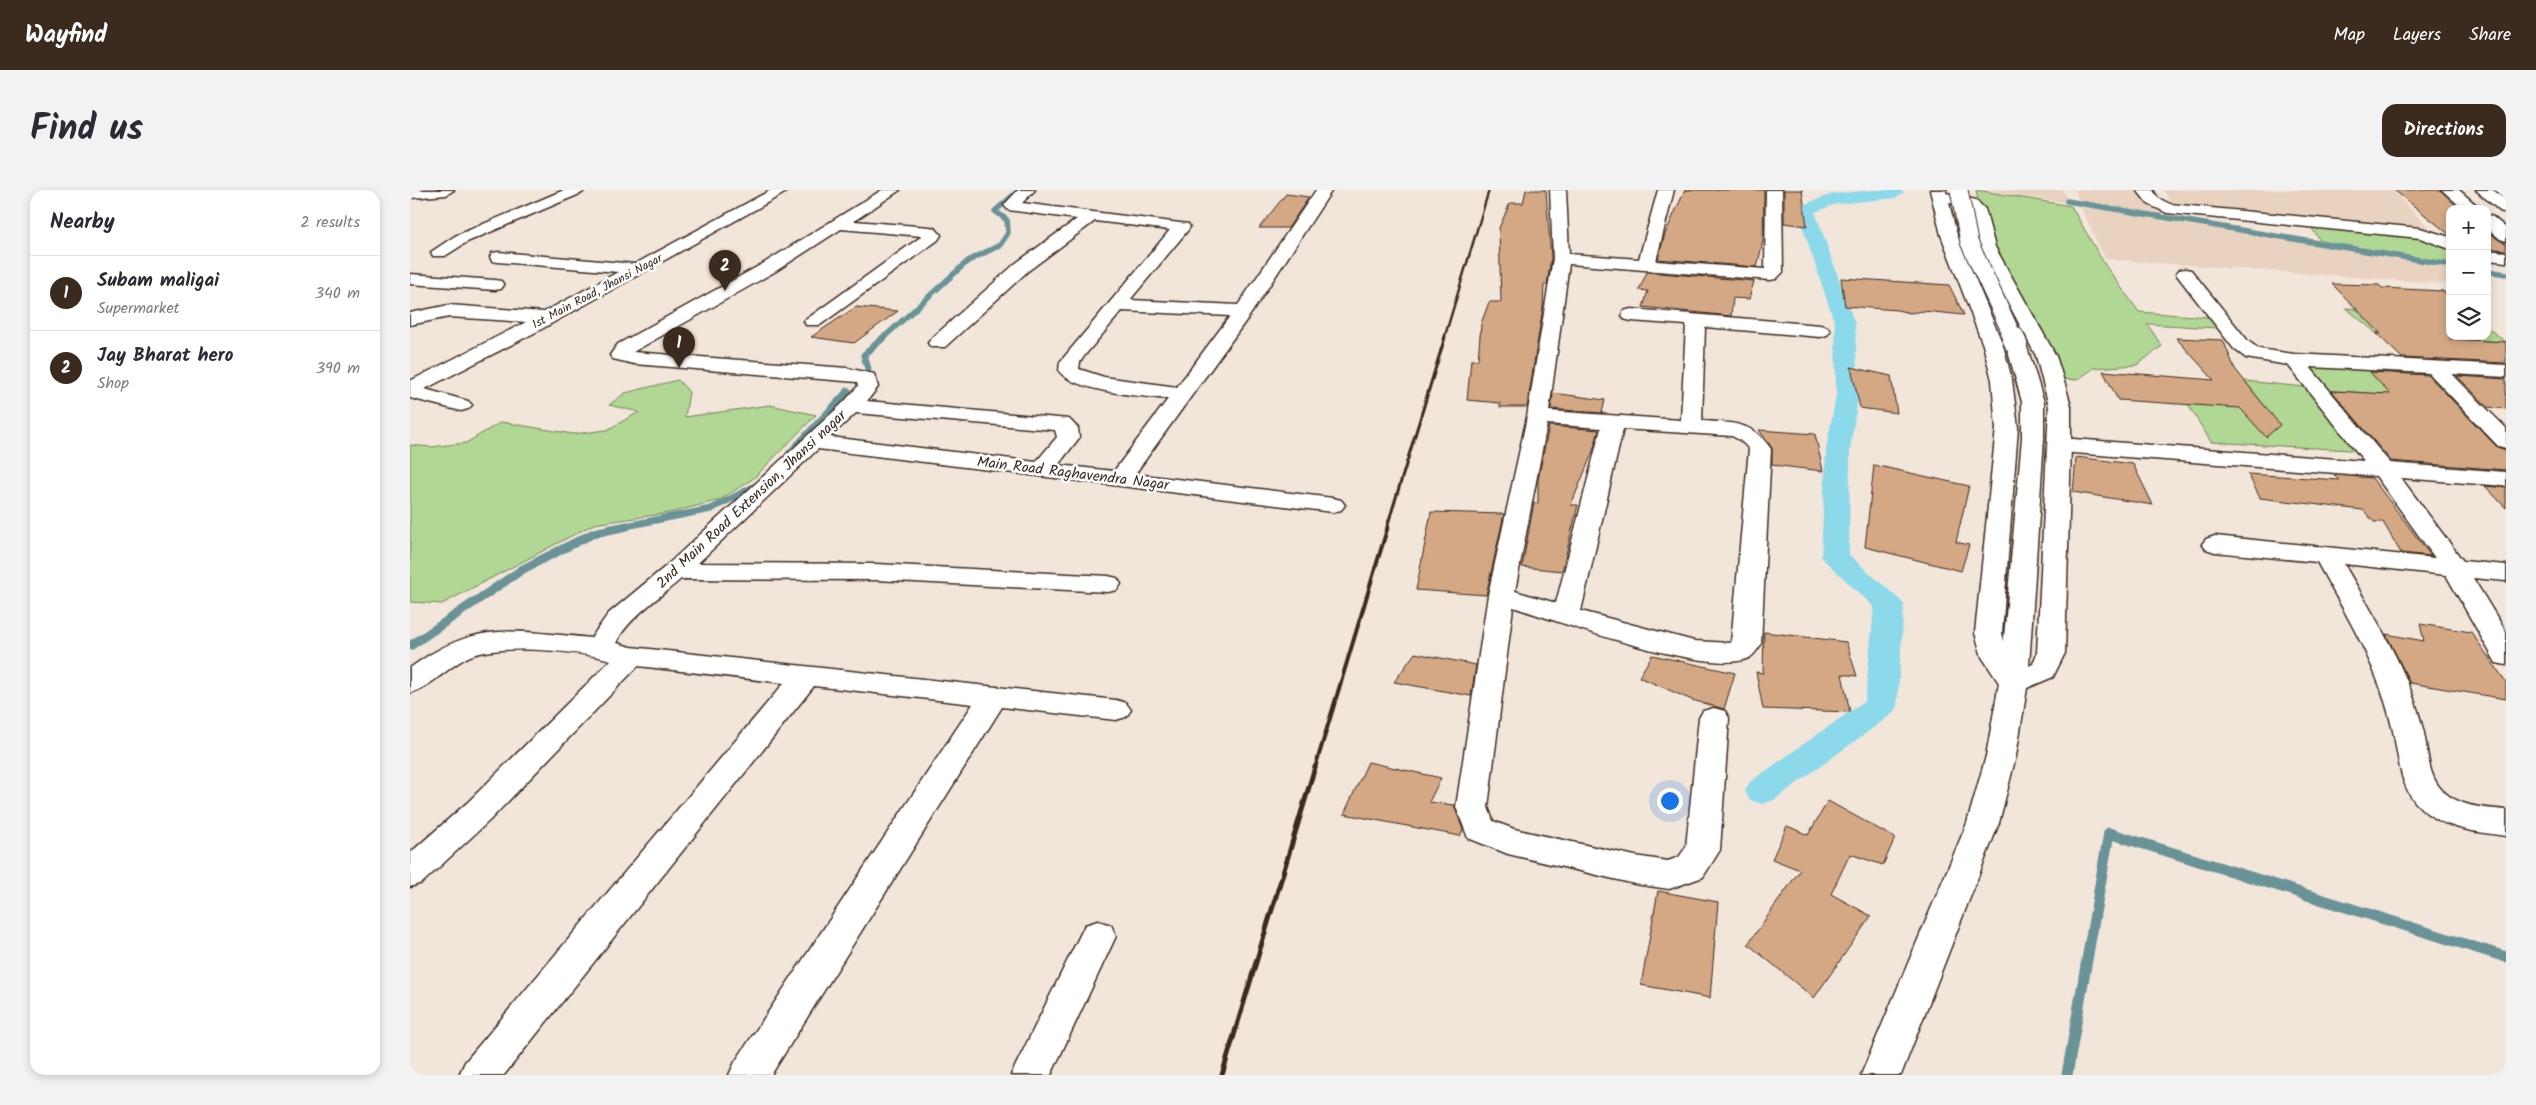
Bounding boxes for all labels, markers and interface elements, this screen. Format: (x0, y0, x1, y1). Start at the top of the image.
text: Wayfind (25, 16, 107, 55)
text: Map (2334, 21, 2365, 50)
text: Layers (2393, 21, 2441, 50)
text: Share (2469, 21, 2511, 50)
text: Find us (30, 102, 143, 158)
button: Directions (2382, 104, 2506, 157)
map controls (2446, 205, 2491, 340)
button: + (2446, 205, 2491, 250)
text: Nearby (50, 206, 115, 239)
text: 2 results (300, 210, 360, 235)
street label: 1st Main Road, Jhansi Nagar (529, 249, 667, 334)
pin: 2 (709, 250, 741, 291)
button: − (2446, 250, 2491, 295)
text: Subam maligai (97, 266, 219, 296)
text: 1 (64, 281, 68, 306)
text: 340 m (315, 281, 360, 306)
button: layers (2446, 295, 2491, 340)
text: Supermarket (97, 296, 180, 321)
pin: 1 (663, 327, 695, 368)
text: Jay Bharat hero (97, 341, 233, 371)
text: 2 (61, 356, 71, 381)
text: 390 m (316, 356, 360, 381)
text: Shop (97, 371, 129, 396)
street label: 2nd Main Road Extension, Jhansi nagar (651, 404, 853, 595)
street label: Main Road Raghavendra Nagar (975, 450, 1171, 498)
your location (1657, 788, 1683, 814)

